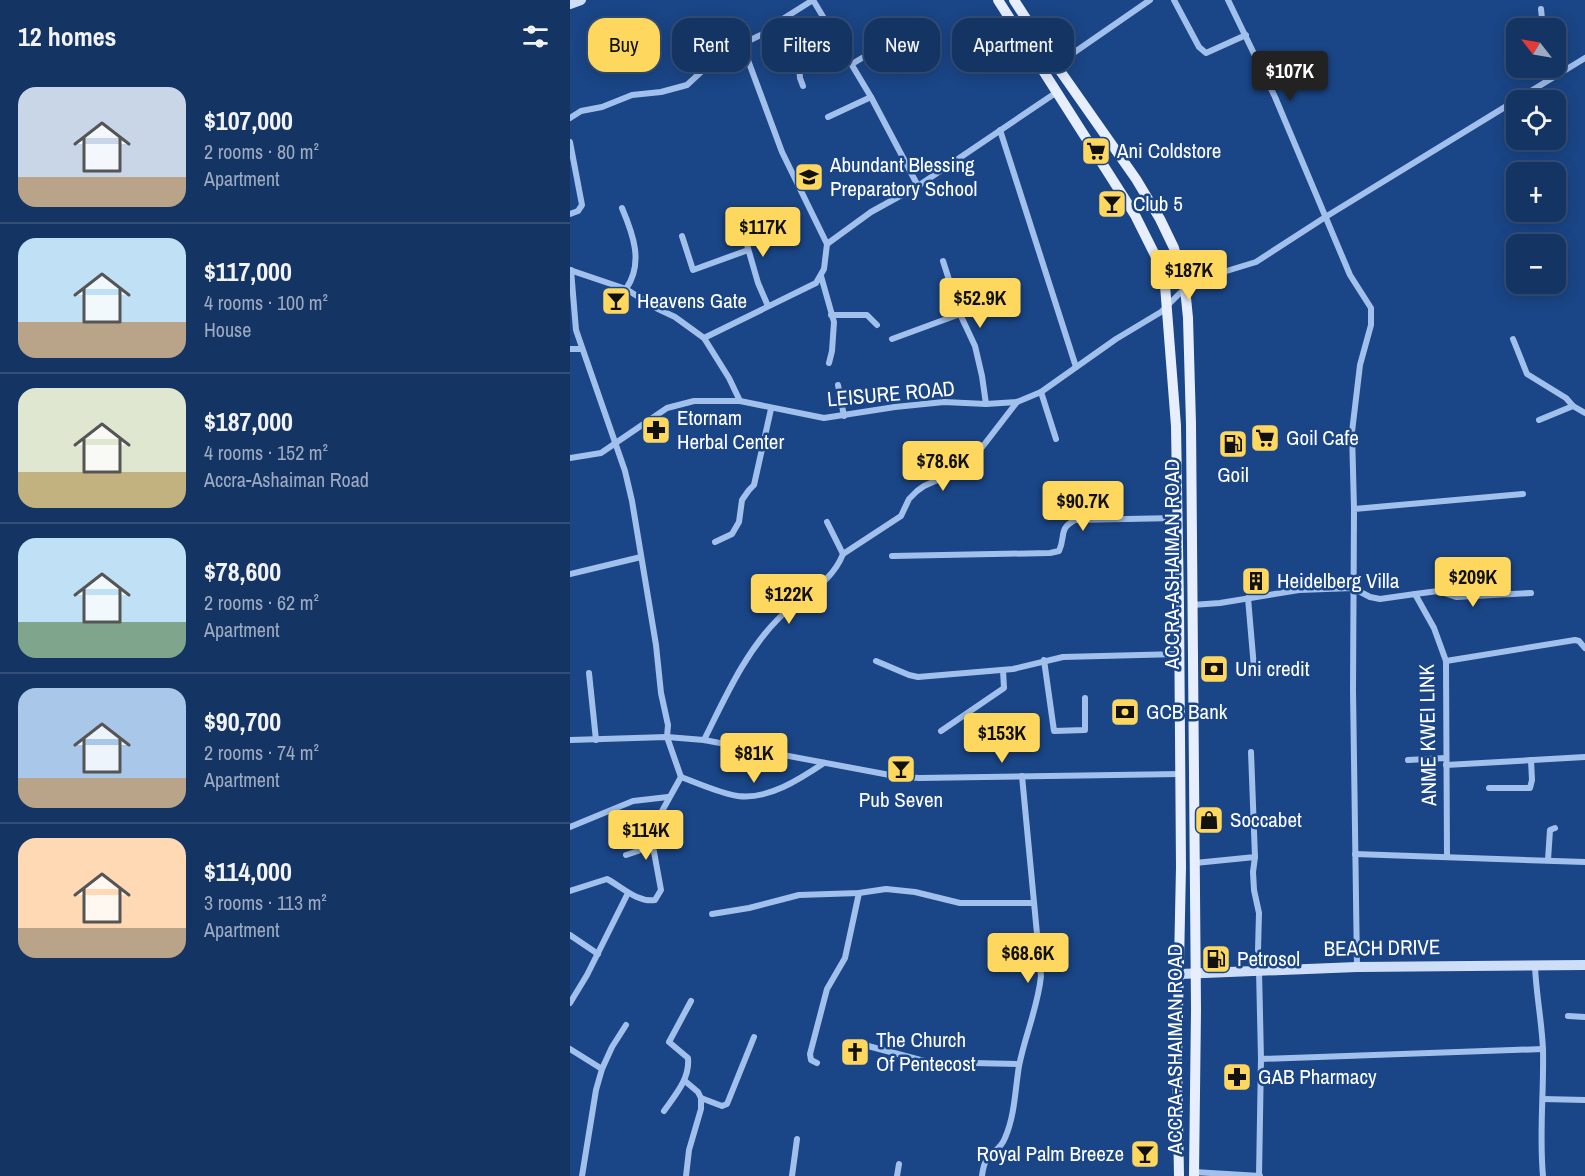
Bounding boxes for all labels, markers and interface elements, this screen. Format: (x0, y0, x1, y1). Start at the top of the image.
chip: Buy (588, 18, 660, 72)
chip: Rent (672, 18, 750, 72)
chip: Filters (762, 18, 852, 72)
chip: New (864, 18, 940, 72)
chip: Apartment (952, 18, 1074, 72)
north arrow (1506, 18, 1566, 78)
map controls (1506, 18, 1566, 294)
text: 12 homes (18, 19, 116, 54)
icon: filters (519, 20, 552, 53)
pin: $107K (1248, 51, 1332, 102)
text: $107K (1266, 57, 1314, 84)
button: locate (1506, 90, 1566, 150)
text: $107,000 (204, 103, 293, 138)
icon: home (66, 111, 138, 183)
supermarket icon: Ani Coldstore (1080, 135, 1112, 167)
place label: Ani Coldstore (1116, 136, 1221, 165)
text: 2 rooms · 80 m² (204, 138, 319, 165)
place label: Abundant Blessing Preparatory School (829, 150, 977, 203)
school or university icon: Abundant Blessing Preparatory School (793, 161, 825, 193)
button: + (1506, 162, 1566, 222)
text: Apartment (204, 165, 280, 192)
bar icon: Club 5 (1096, 188, 1128, 220)
place label: Club 5 (1133, 189, 1183, 218)
pin: $117K (721, 207, 805, 258)
text: $117K (739, 213, 787, 240)
button: − (1506, 234, 1566, 294)
pin: $187K (1147, 250, 1231, 301)
text: $117,000 (204, 254, 292, 289)
text: $187K (1165, 256, 1213, 283)
icon: home (66, 262, 138, 334)
pin: $52.9K (931, 278, 1029, 329)
text: $52.9K (954, 284, 1006, 311)
bar icon: Heavens Gate (600, 285, 632, 317)
place label: Heavens Gate (637, 286, 747, 315)
text: 4 rooms · 100 m² (204, 289, 328, 316)
text: House (204, 316, 251, 343)
street label: LEISURE ROAD (826, 373, 956, 414)
place label: Etornam Herbal Center (677, 403, 784, 456)
text: $187,000 (204, 404, 293, 439)
icon: home (66, 412, 138, 484)
pharmacy icon: Etornam Herbal Center (640, 414, 672, 446)
supermarket icon: Goil Cafe (1249, 422, 1281, 454)
place label: Goil Cafe (1286, 423, 1359, 452)
fuel station icon: Goil (1217, 428, 1249, 460)
text: 4 rooms · 152 m² (204, 439, 328, 466)
pin: $78.6K (894, 441, 992, 492)
text: $78.6K (917, 447, 969, 474)
street label: ACCRA-ASHAIMAN ROAD (1157, 459, 1186, 670)
place label: Goil (1217, 460, 1249, 489)
text: Accra-Ashaiman Road (204, 466, 369, 493)
pin: $90.7K (1034, 481, 1132, 532)
text: $90.7K (1057, 487, 1109, 514)
text: $78,600 (204, 554, 281, 589)
pin: $209K (1431, 557, 1515, 608)
icon: home (66, 562, 138, 634)
text: $209K (1449, 563, 1497, 590)
building icon: Heidelberg Villa (1240, 565, 1272, 597)
place label: Heidelberg Villa (1277, 566, 1400, 595)
pin: $122K (747, 574, 831, 625)
text: $122K (765, 580, 813, 607)
text: 2 rooms · 62 m² (204, 589, 319, 616)
text: Apartment (204, 616, 280, 643)
bank icon: Uni credit (1198, 653, 1230, 685)
place label: Uni credit (1235, 654, 1310, 683)
street label: ANME KWEI LINK (1412, 663, 1443, 807)
bank icon: GCB Bank (1109, 696, 1141, 728)
place label: GCB Bank (1146, 697, 1228, 726)
text: $90,700 (204, 704, 281, 739)
icon: home (66, 712, 138, 784)
pin: $153K (960, 713, 1044, 764)
text: $153K (978, 719, 1026, 746)
pin: $81K (718, 733, 790, 784)
text: 2 rooms · 74 m² (204, 739, 319, 766)
text: $81K (734, 739, 774, 766)
bar icon: Pub Seven (885, 753, 917, 785)
text: Apartment (204, 766, 280, 793)
place label: Pub Seven (859, 785, 943, 814)
shop icon: Soccabet (1193, 804, 1225, 836)
place label: Soccabet (1230, 805, 1302, 834)
pin: $114K (604, 810, 688, 861)
text: $114K (622, 816, 670, 843)
text: $114,000 (204, 854, 292, 889)
icon: home (66, 862, 138, 934)
text: 3 rooms · 113 m² (204, 889, 327, 916)
text: Apartment (204, 916, 280, 943)
street label: BEACH DRIVE (1323, 932, 1441, 963)
pin: $68.6K (979, 933, 1077, 984)
text: $68.6K (1002, 939, 1054, 966)
fuel station icon: Petrosol (1200, 943, 1232, 975)
street label: ACCRA-ASHAIMAN ROAD (1160, 944, 1189, 1155)
place label: Petrosol (1237, 944, 1300, 973)
place label: The Church Of Pentecost (876, 1025, 976, 1078)
church icon: The Church Of Pentecost (839, 1036, 871, 1068)
pharmacy icon: GAB Pharmacy (1221, 1061, 1253, 1093)
place label: GAB Pharmacy (1258, 1062, 1377, 1091)
bar icon: Royal Palm Breeze (1129, 1138, 1161, 1170)
place label: Royal Palm Breeze (977, 1139, 1124, 1168)

